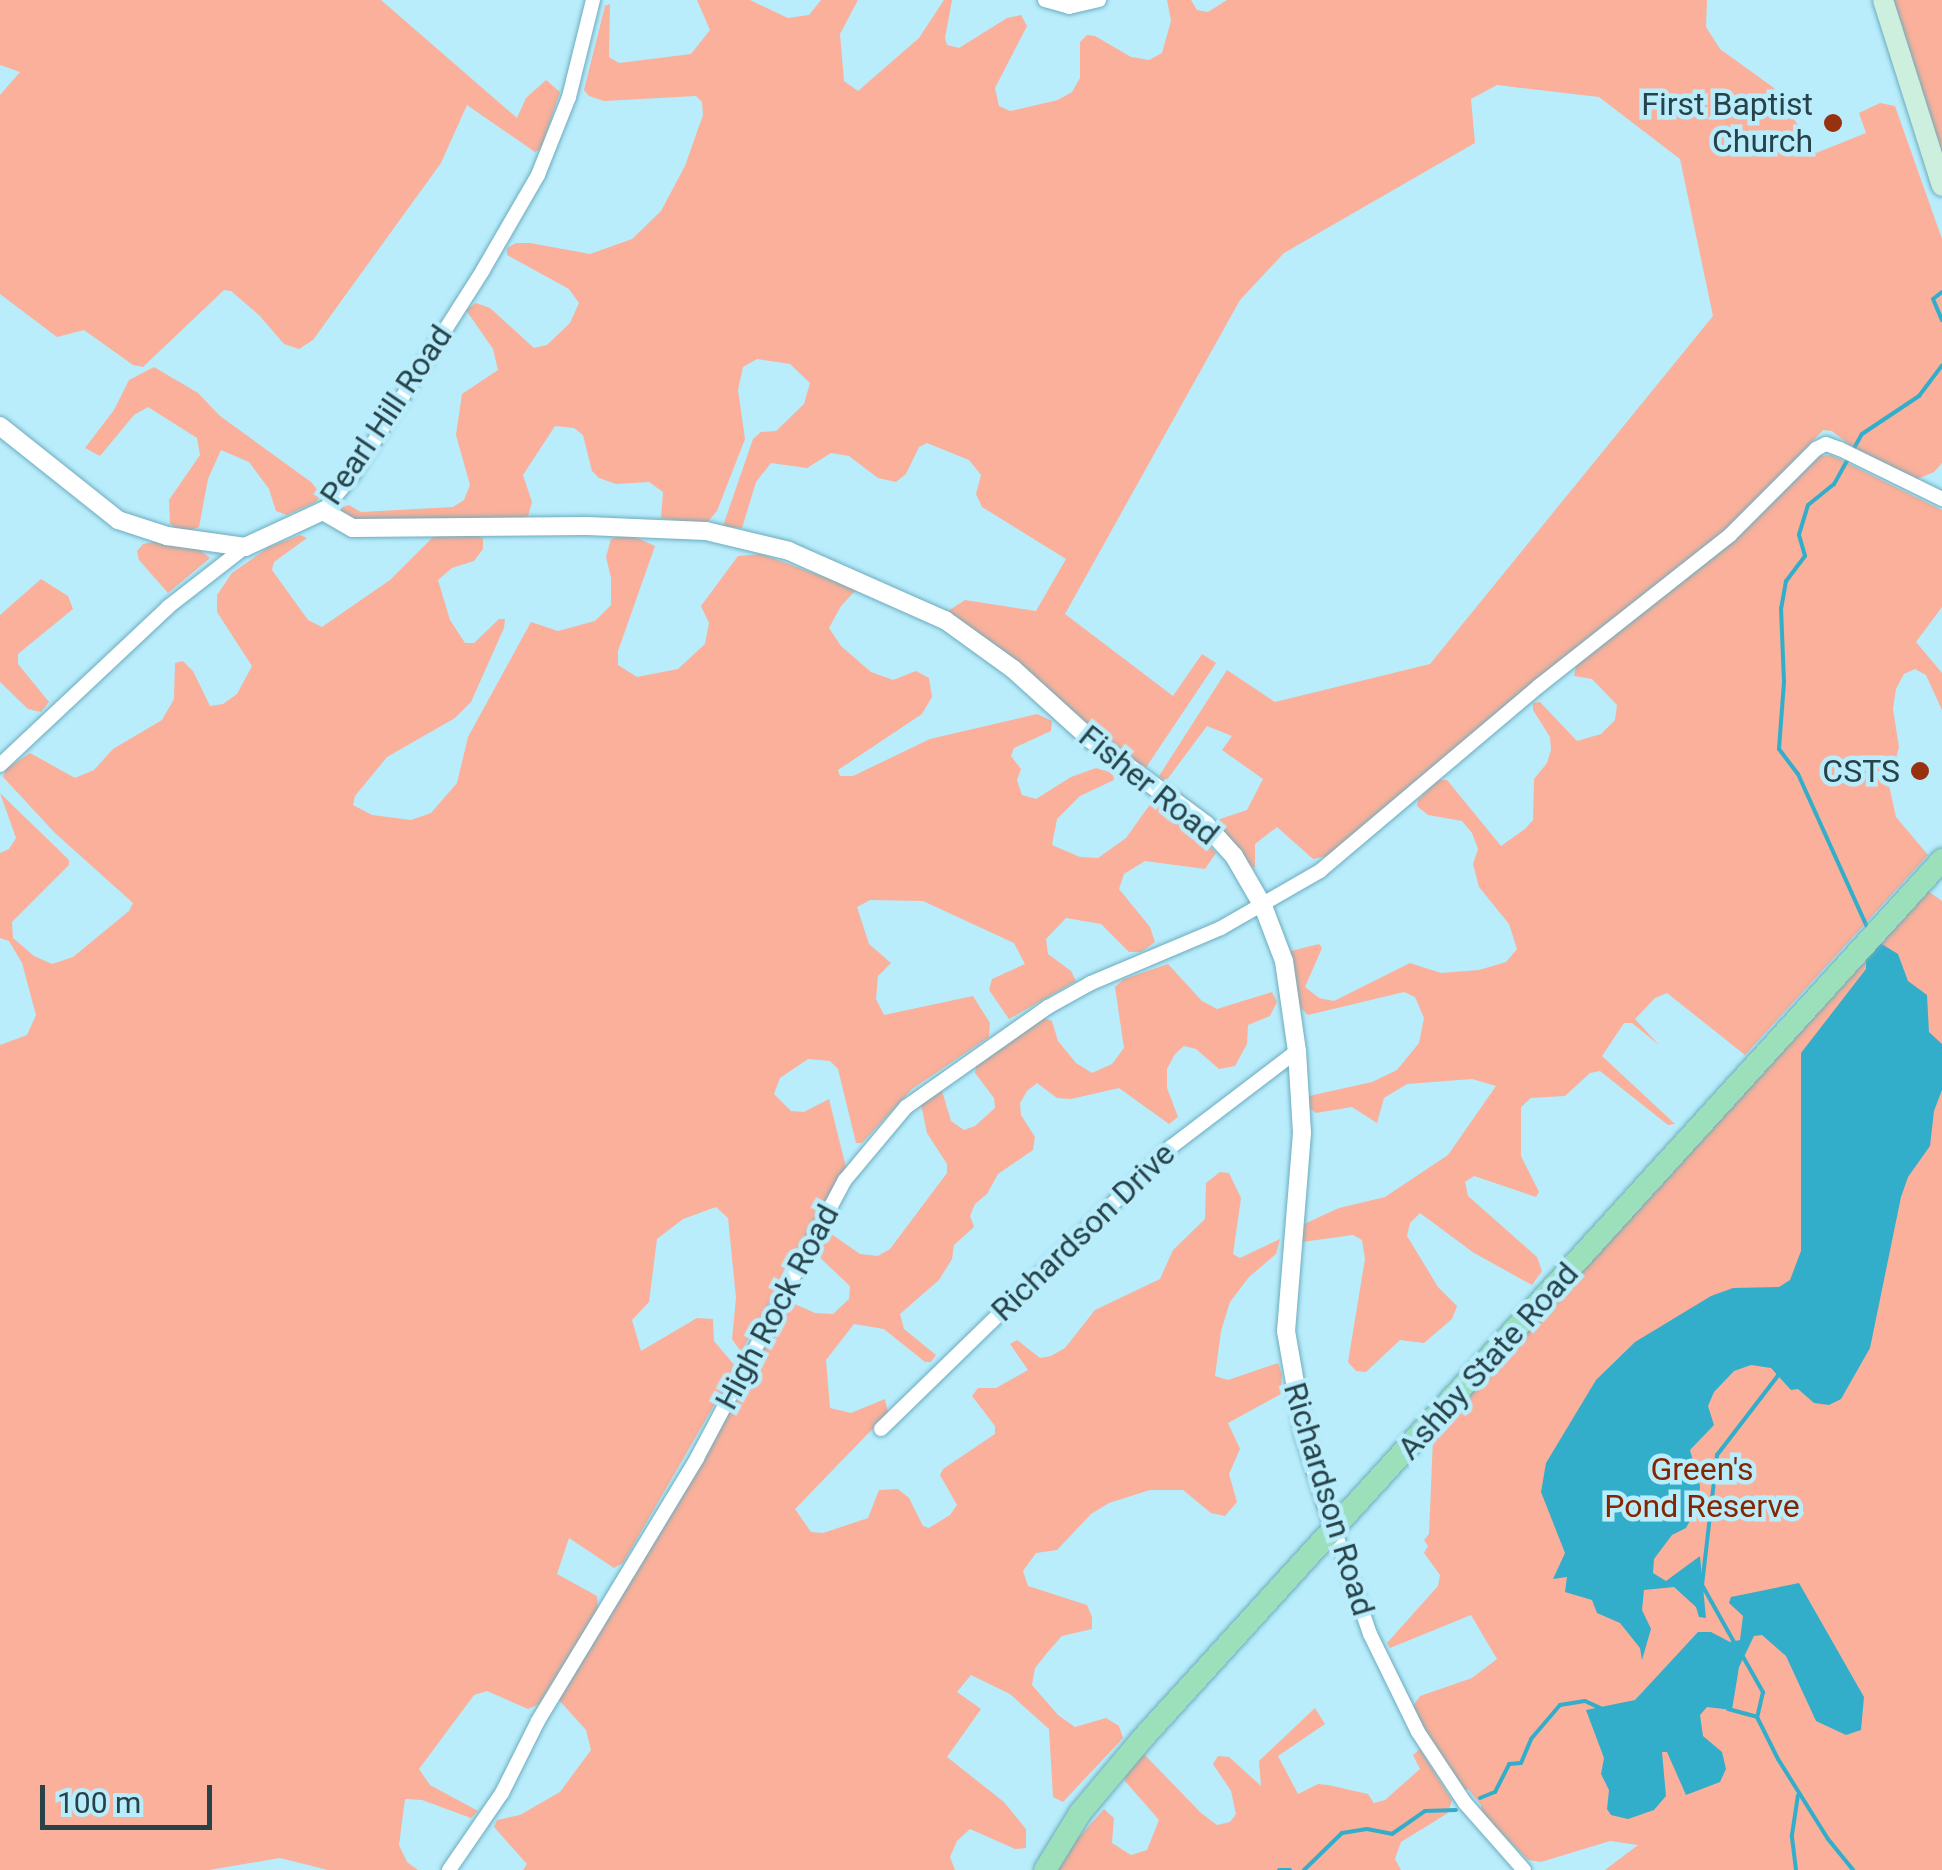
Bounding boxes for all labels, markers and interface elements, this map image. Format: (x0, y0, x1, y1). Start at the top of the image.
place label: First Baptist Church (1641, 86, 1813, 161)
marker: First Baptist Church (1822, 112, 1844, 134)
street label: Pearl Hill Road (312, 318, 460, 512)
street label: Fisher Road (1071, 717, 1227, 853)
place label: CSTS (1822, 752, 1900, 790)
marker: CSTS (1909, 760, 1931, 782)
street label: Richardson Drive (983, 1135, 1183, 1329)
street label: High Rock Road (707, 1198, 847, 1416)
street label: Ashby State Road (1390, 1255, 1586, 1467)
street label: Richardson Road (1275, 1378, 1383, 1620)
park label: Green's Pond Reserve (1604, 1451, 1800, 1526)
scale bar (45, 1765, 218, 1827)
text: 100 m (57, 1785, 141, 1820)

